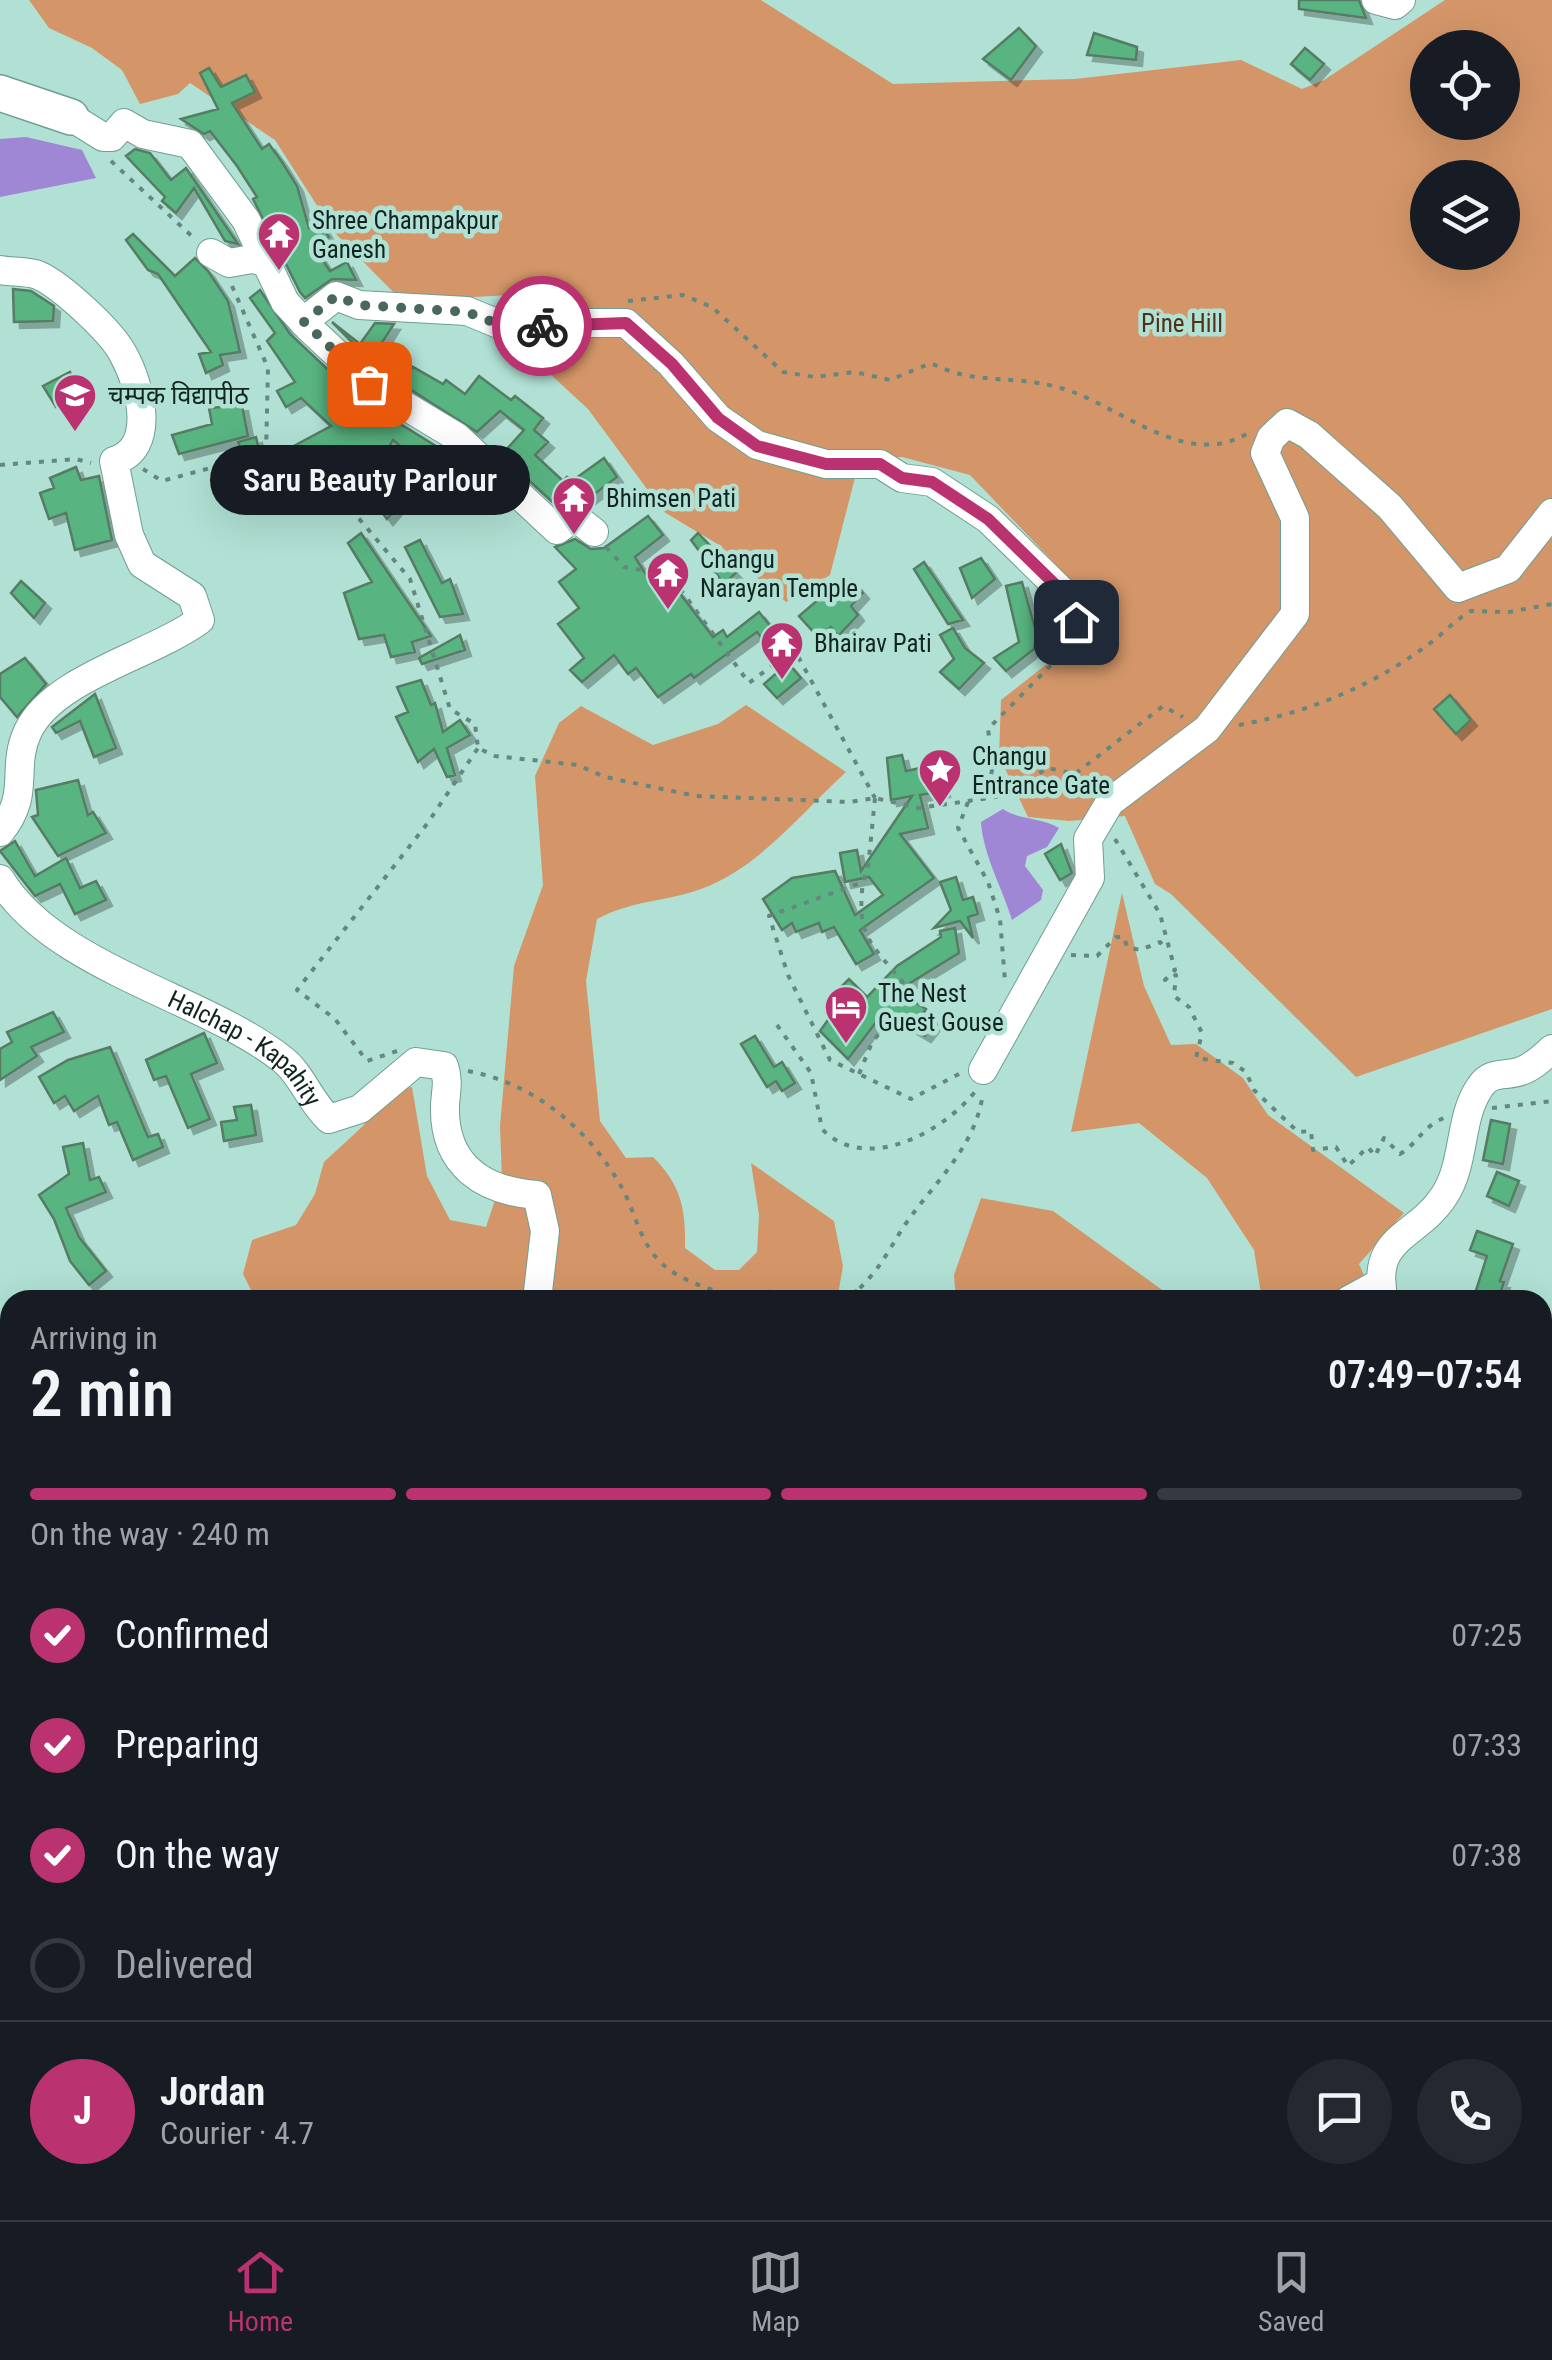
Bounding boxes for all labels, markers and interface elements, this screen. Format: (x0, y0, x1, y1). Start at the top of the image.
map controls (1410, 30, 1520, 270)
button: locate (1410, 30, 1520, 140)
button: layers (1410, 160, 1520, 270)
place label: Shree Champakpur Ganesh (312, 206, 499, 264)
temple icon: Shree Champakpur Ganesh (256, 211, 302, 272)
courier (492, 276, 592, 376)
icon: bike (515, 299, 570, 354)
park label: Pine Hill (1141, 309, 1223, 338)
pin (327, 342, 412, 427)
icon: bag (342, 357, 397, 412)
school or university icon: चम्पक विद्यापीठ (52, 372, 98, 433)
place label: चम्पक विद्यापीठ (108, 381, 249, 410)
callout: Saru Beauty Parlour (209, 444, 529, 514)
text: Saru Beauty Parlour (243, 461, 497, 499)
temple icon: Bhimsen Pati (551, 475, 597, 536)
place label: Bhimsen Pati (606, 484, 736, 513)
place label: Changu Narayan Temple (700, 545, 858, 603)
temple icon: Changu Narayan Temple (645, 550, 691, 611)
pin (1034, 580, 1119, 665)
icon: home (1049, 595, 1104, 650)
temple icon: Bhairav Pati (759, 620, 805, 681)
place label: Bhairav Pati (814, 629, 932, 658)
place label: Changu Entrance Gate (972, 742, 1110, 800)
place icon: Changu Entrance Gate (917, 747, 963, 808)
place label: The Nest Guest Gouse (878, 979, 1004, 1037)
street label: Halchap - Kapahity (164, 984, 327, 1112)
hotel icon: The Nest Guest Gouse (823, 984, 869, 1045)
text: Arriving in (30, 1319, 158, 1357)
text: 07:49–07:54 (1328, 1353, 1522, 1397)
text: 2 min (30, 1356, 174, 1432)
text: On the way · 240 m (30, 1515, 270, 1553)
icon: check (30, 1608, 85, 1663)
text: Confirmed (115, 1613, 270, 1657)
text: 07:25 (1451, 1616, 1522, 1654)
icon: check (30, 1718, 85, 1773)
text: Preparing (115, 1723, 260, 1767)
text: 07:33 (1451, 1726, 1522, 1764)
icon: check (30, 1828, 85, 1883)
text: On the way (115, 1833, 280, 1877)
text: 07:38 (1451, 1836, 1522, 1874)
text: Delivered (115, 1943, 254, 1987)
button: chat (1287, 2059, 1392, 2164)
button: phone (1417, 2059, 1522, 2164)
text: Jordan (160, 2070, 265, 2114)
text: J (73, 2089, 92, 2133)
text: Courier · 4.7 (160, 2114, 314, 2152)
tab: Home (227, 2245, 293, 2338)
tab: Map (748, 2245, 803, 2338)
tab: Saved (1258, 2245, 1325, 2338)

